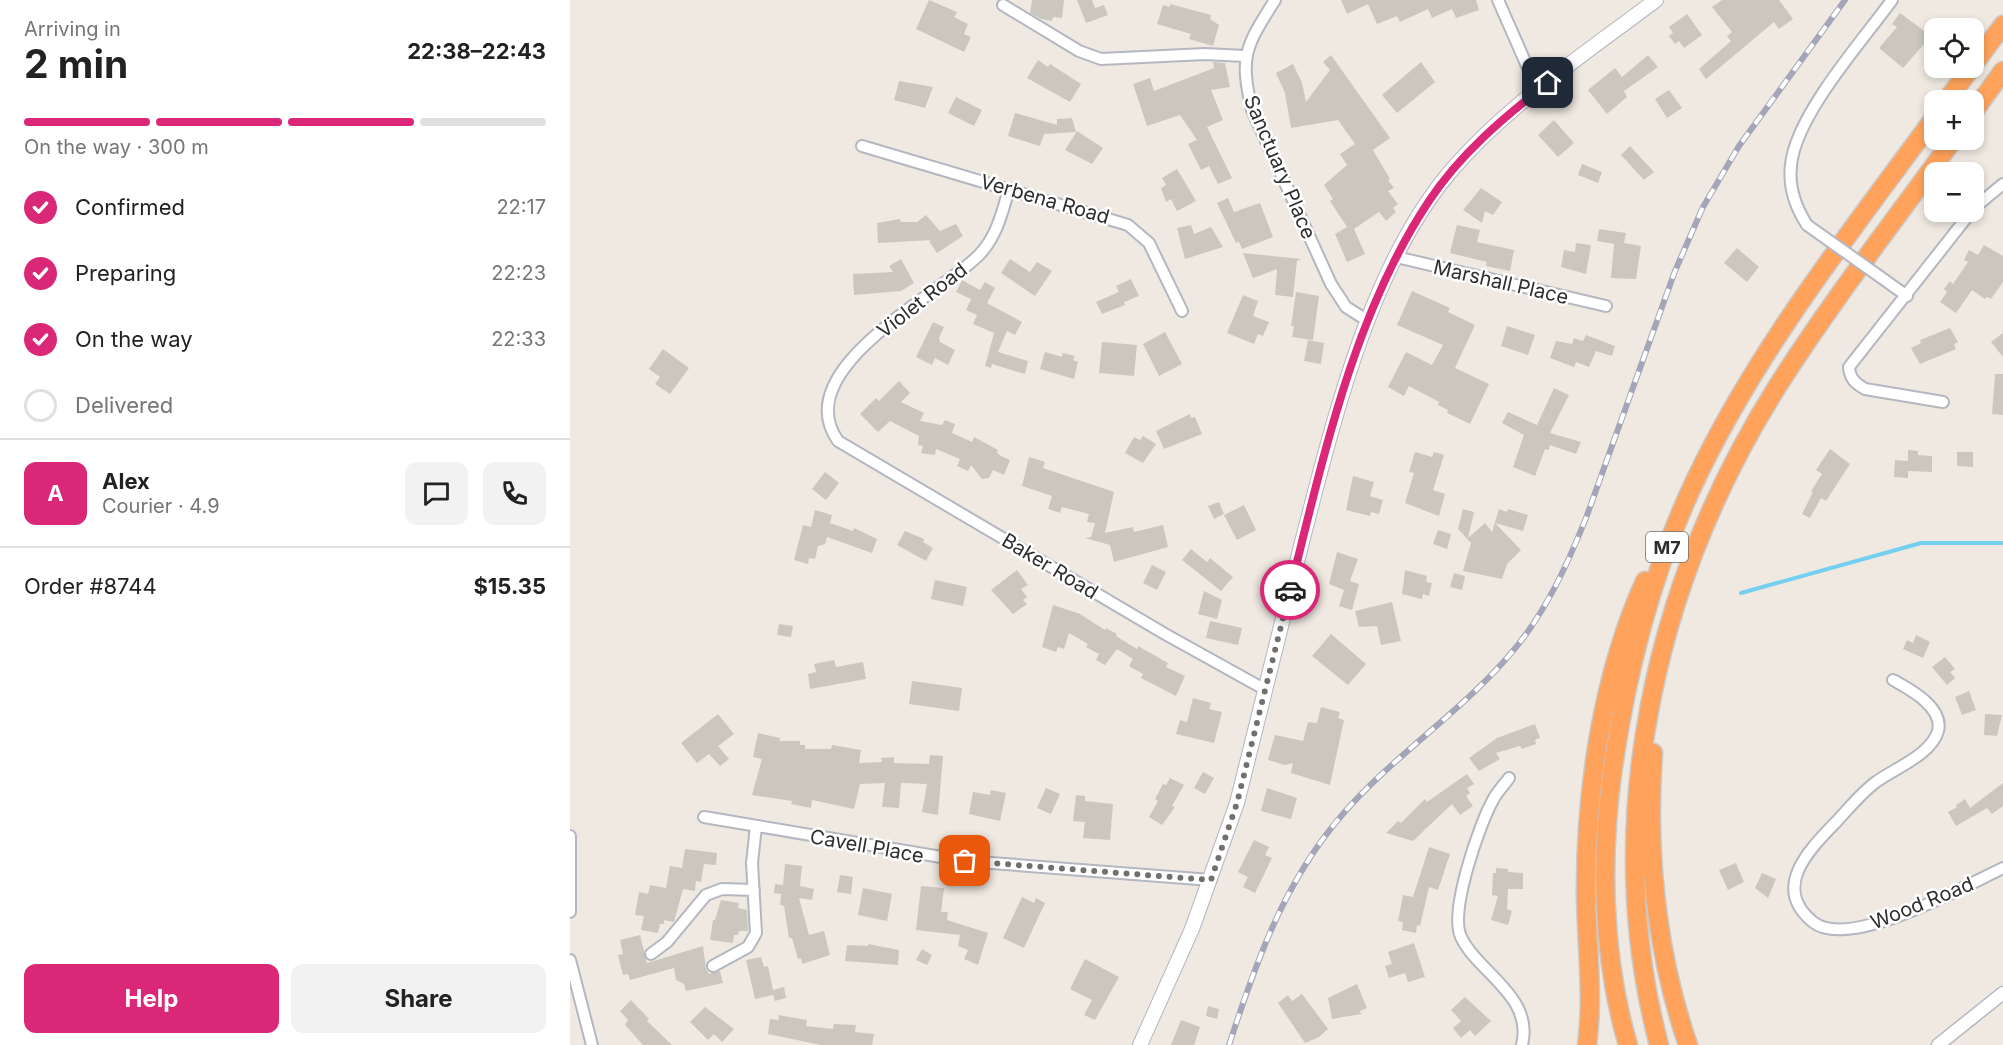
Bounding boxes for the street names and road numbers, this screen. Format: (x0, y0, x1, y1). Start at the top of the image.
street label: Sanctuary Place (1239, 92, 1321, 242)
street label: Verbena Road (978, 169, 1112, 229)
street label: Marshall Place (1431, 255, 1571, 309)
street label: Violet Road (872, 257, 972, 343)
street label: Baker Road (998, 528, 1102, 604)
road number: M7 (1646, 532, 1688, 562)
street label: Cavell Place (808, 824, 926, 868)
street label: Wood Road (1867, 871, 1977, 935)

